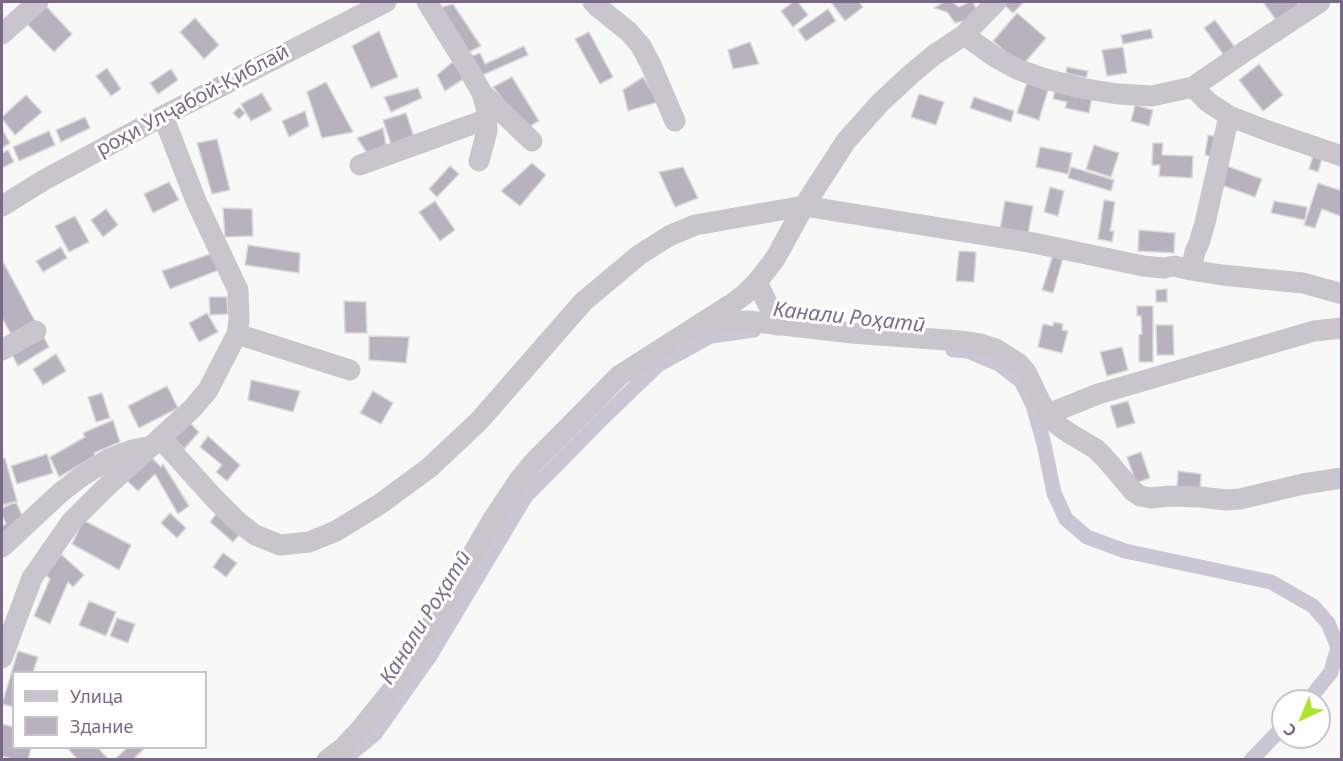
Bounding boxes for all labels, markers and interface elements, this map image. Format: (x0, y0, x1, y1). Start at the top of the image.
street label: роҳи Улҷабой-Қиблаӣ (93, 40, 293, 162)
water label: Канали Роҳатӣ (772, 297, 926, 339)
water label: Канали Роҳатӣ (375, 547, 477, 689)
legend (12, 671, 207, 749)
text: Улица (70, 684, 123, 708)
north arrow (1271, 689, 1331, 749)
text: Здание (70, 714, 133, 738)
text: С (1279, 719, 1301, 742)

